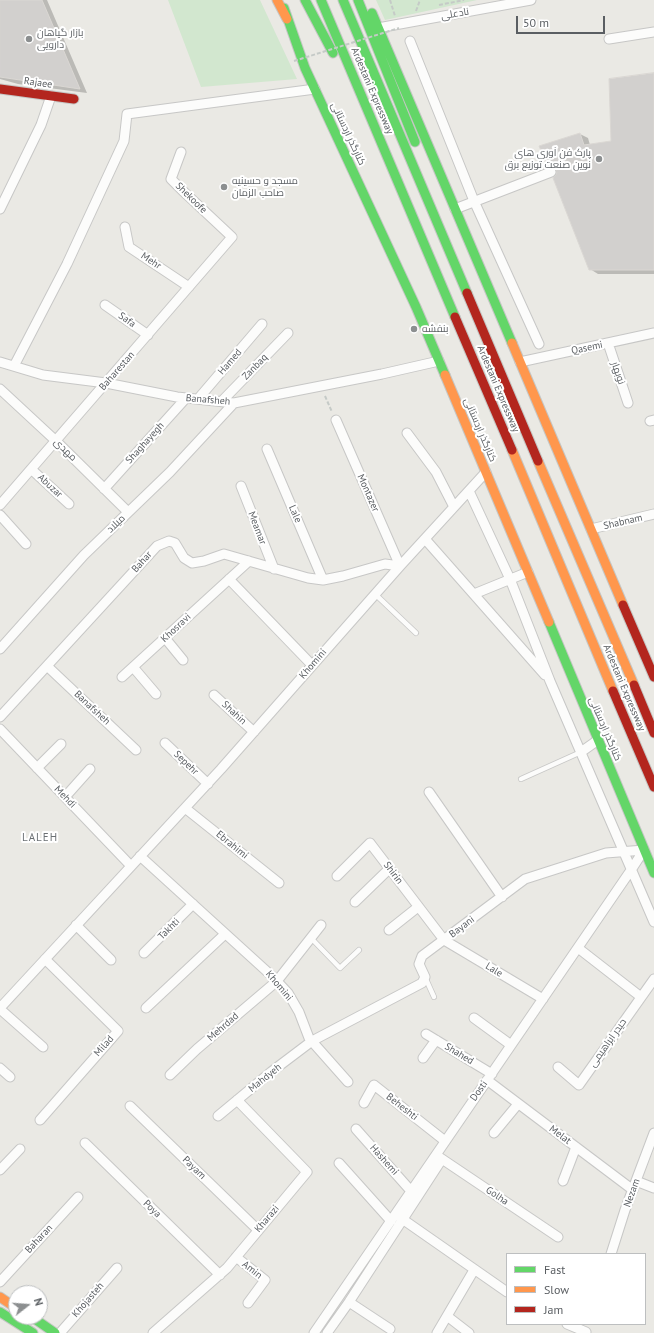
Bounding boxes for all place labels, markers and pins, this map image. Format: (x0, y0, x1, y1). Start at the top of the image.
place label: بازار گیاهان دارویی (37, 27, 83, 50)
marker: بازار گیاهان دارویی (24, 34, 34, 44)
place label: پارک فن آوری های نوین صنعت توزیع برق (505, 147, 591, 170)
marker: پارک فن آوری های نوین صنعت توزیع برق (594, 154, 604, 164)
place label: مسجد و حسینیه صاحب الزمان (232, 175, 298, 198)
marker: مسجد و حسینیه صاحب الزمان (219, 182, 229, 192)
place label: بنفشه (422, 323, 448, 335)
marker: بنفشه (409, 324, 419, 334)

